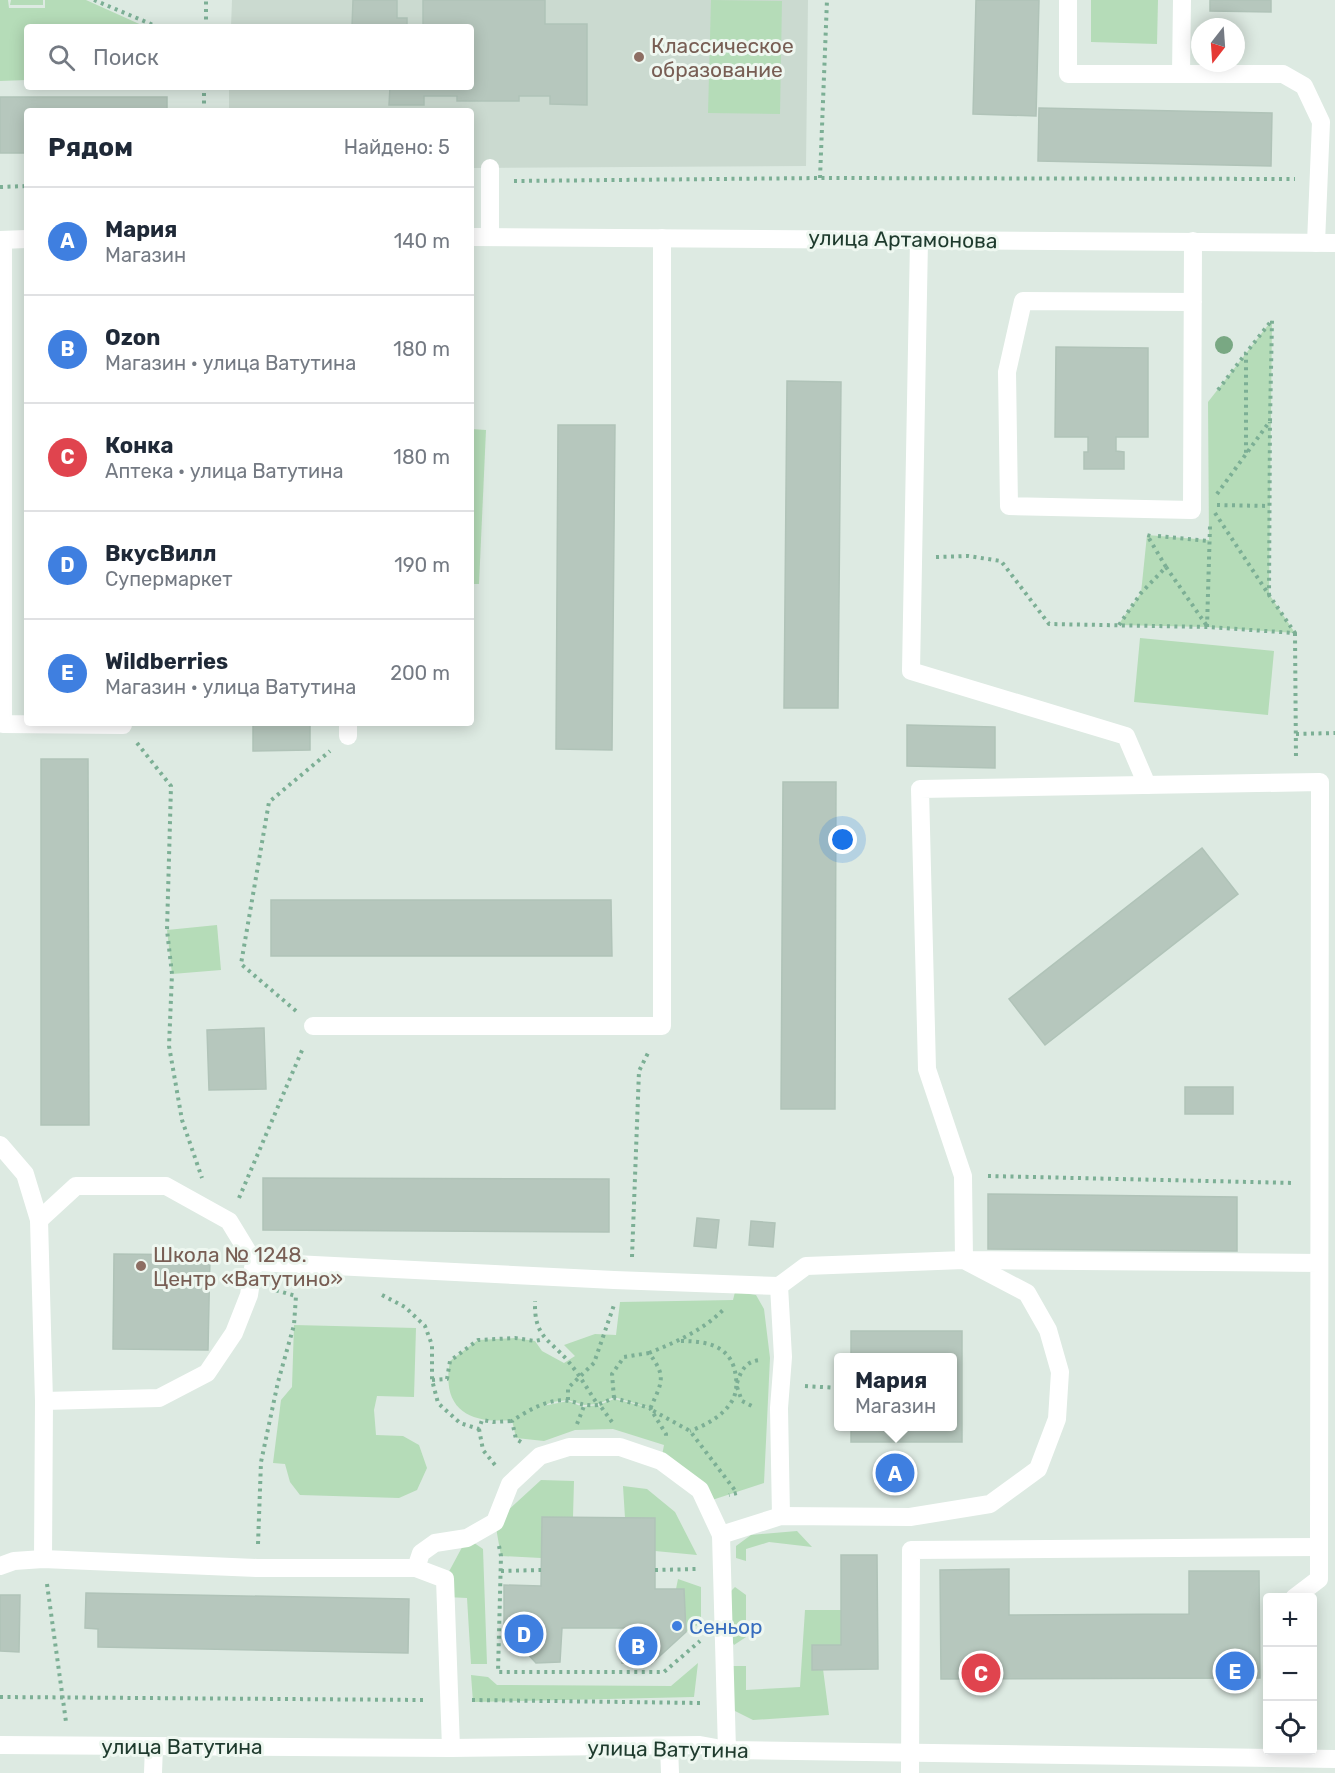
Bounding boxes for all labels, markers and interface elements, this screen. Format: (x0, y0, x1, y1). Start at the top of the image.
north arrow (1191, 18, 1245, 72)
search box (24, 24, 474, 90)
place label: Классическое образование (651, 33, 794, 82)
icon: search (45, 41, 78, 74)
text: Поиск (93, 44, 159, 71)
marker: Классическое образование (632, 50, 646, 64)
text: Рядом (48, 132, 133, 163)
text: Найдено: 5 (344, 135, 450, 159)
text: Мария (105, 216, 177, 243)
street label: улица Артамонова (808, 225, 998, 253)
text: A (60, 229, 75, 253)
text: 140 m (394, 229, 450, 253)
text: Магазин (105, 243, 186, 267)
text: Ozon (105, 324, 160, 351)
text: B (60, 337, 75, 361)
text: 180 m (393, 337, 450, 361)
text: Магазин · улица Ватутина (105, 351, 356, 375)
text: Конка (105, 432, 174, 459)
text: C (60, 445, 75, 469)
text: 180 m (393, 445, 450, 469)
text: Аптека · улица Ватутина (105, 459, 344, 483)
text: ВкусВилл (105, 540, 216, 567)
text: D (60, 553, 75, 577)
text: 190 m (394, 553, 450, 577)
text: Супермаркет (105, 567, 233, 591)
text: Wildberries (105, 648, 228, 675)
text: E (61, 661, 74, 685)
text: 200 m (390, 661, 450, 685)
text: Магазин · улица Ватутина (105, 675, 356, 699)
your location (828, 825, 857, 854)
place label: Школа № 1248. Центр «Ватутино» (153, 1242, 343, 1291)
marker: Школа № 1248. Центр «Ватутино» (134, 1259, 148, 1273)
popup (834, 1353, 957, 1431)
text: Мария (855, 1367, 927, 1394)
text: Магазин (855, 1394, 936, 1418)
pin: A (876, 1450, 914, 1496)
map controls (1263, 1593, 1317, 1755)
button: + (1263, 1593, 1317, 1647)
pin: D (504, 1612, 544, 1656)
place label: Сеньор (689, 1614, 763, 1639)
marker: Сеньор (670, 1619, 684, 1633)
pin: B (618, 1624, 658, 1668)
button: − (1263, 1647, 1317, 1701)
pin: E (1216, 1648, 1254, 1694)
pin: C (962, 1650, 1000, 1696)
button: locate (1263, 1701, 1317, 1755)
street label: улица Ватутина (101, 1734, 263, 1759)
street label: улица Ватутина (587, 1735, 749, 1763)

